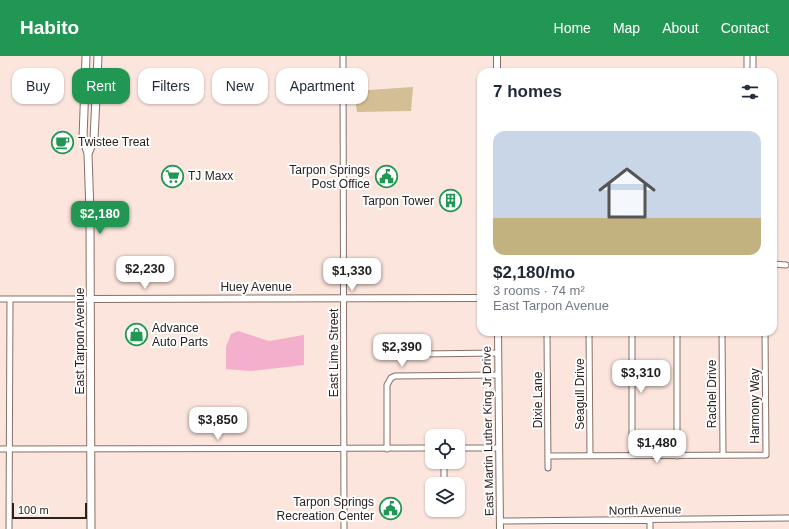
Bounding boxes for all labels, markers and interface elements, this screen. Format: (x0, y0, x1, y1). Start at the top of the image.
text: Habito (20, 17, 79, 38)
text: Home (554, 20, 591, 36)
text: Map (613, 20, 640, 36)
text: About (662, 20, 699, 36)
text: Contact (721, 20, 769, 36)
chip: Buy (12, 68, 64, 104)
chip: Rent (72, 68, 130, 104)
chip: Filters (138, 68, 204, 104)
chip: New (212, 68, 268, 104)
chip: Apartment (276, 68, 368, 104)
icon: filters (739, 81, 761, 103)
text: 7 homes (493, 82, 562, 101)
cafe icon: Twistee Treat (49, 129, 75, 155)
place label: Twistee Treat (78, 135, 150, 149)
icon: home (591, 157, 663, 229)
supermarket icon: TJ Maxx (160, 163, 186, 189)
place label: Tarpon Springs Post Office (289, 163, 370, 191)
public building icon: Tarpon Springs Post Office (373, 164, 399, 190)
place label: TJ Maxx (188, 169, 233, 183)
building icon: Tarpon Tower (437, 188, 463, 214)
place label: Tarpon Tower (362, 194, 434, 208)
pin: $2,180 (67, 201, 133, 235)
text: $2,180 (80, 206, 120, 221)
pin: $2,230 (112, 256, 178, 290)
pin: $1,330 (319, 258, 385, 292)
text: $2,230 (125, 261, 165, 276)
text: $1,330 (332, 263, 372, 278)
text: $2,180/mo (493, 263, 575, 282)
street label: Huey Avenue (220, 280, 292, 294)
text: 3 rooms · 74 m² (493, 283, 585, 298)
street label: East Tarpon Avenue (73, 287, 87, 394)
text: East Tarpon Avenue (493, 298, 609, 313)
street label: East Lime Street (327, 308, 341, 397)
place label: Advance Auto Parts (152, 321, 208, 349)
shop icon: Advance Auto Parts (123, 322, 149, 348)
pin: $2,390 (369, 334, 435, 368)
text: $2,390 (382, 339, 422, 354)
street label: East Martin Luther King Jr Drive (480, 346, 496, 516)
street label: Seagull Drive (573, 358, 587, 430)
street label: Rachel Drive (705, 359, 719, 428)
pin: $3,310 (608, 360, 674, 394)
text: $3,310 (621, 365, 661, 380)
street label: Harmony Way (748, 368, 762, 444)
street label: Dixie Lane (531, 371, 545, 428)
pin: $3,850 (185, 407, 251, 441)
text: $3,850 (198, 412, 238, 427)
map controls (425, 429, 465, 517)
button: locate (425, 429, 465, 469)
pin: $1,480 (624, 430, 690, 464)
text: $1,480 (637, 435, 677, 450)
button: layers (425, 477, 465, 517)
place label: Tarpon Springs Recreation Center (277, 495, 374, 523)
public building icon: Tarpon Springs Recreation Center (377, 496, 403, 522)
scale bar (12, 501, 87, 520)
street label: North Avenue (609, 502, 682, 518)
text: 100 m (18, 504, 49, 516)

